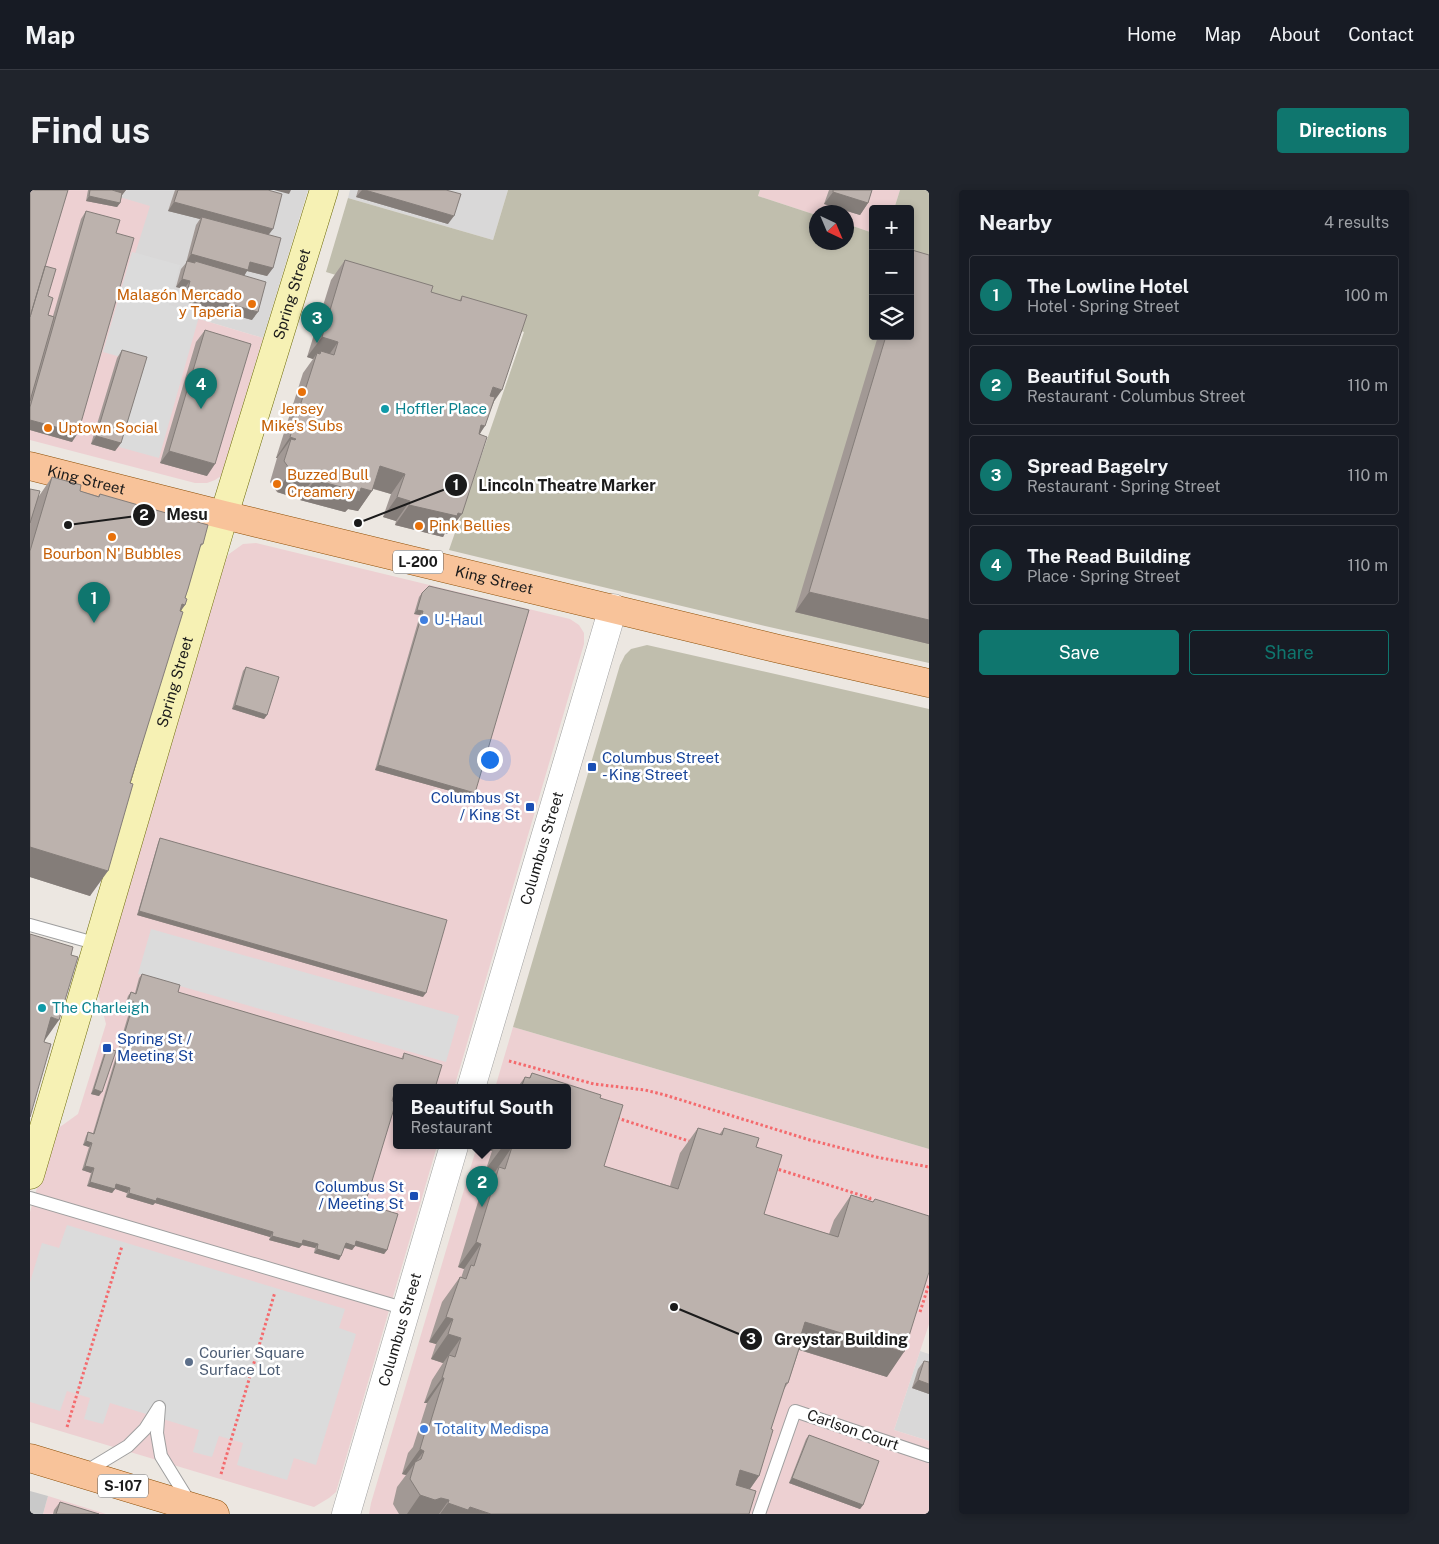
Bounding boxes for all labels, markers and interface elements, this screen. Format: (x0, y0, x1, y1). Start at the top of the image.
text: Map (25, 21, 75, 49)
text: Home (1127, 24, 1177, 45)
text: Map (1205, 24, 1241, 45)
text: About (1269, 24, 1320, 45)
text: Contact (1348, 24, 1414, 45)
button: Directions (1277, 108, 1409, 153)
text: Find us (30, 110, 150, 151)
north arrow (809, 205, 854, 250)
map controls (869, 205, 914, 340)
button: + (869, 205, 914, 250)
text: Nearby (979, 210, 1052, 235)
text: 4 results (1324, 213, 1389, 232)
street label: Spring Street (270, 246, 314, 342)
button: − (869, 250, 914, 295)
text: The Lowline Hotel (1027, 275, 1189, 297)
place label: Malagón Mercado y Taperia (117, 286, 242, 320)
text: 1 (993, 286, 999, 305)
text: 100 m (1344, 286, 1388, 305)
button: layers (869, 295, 914, 340)
text: Hotel · Spring Street (1027, 297, 1179, 316)
marker: Malagón Mercado y Taperia (246, 298, 258, 310)
pin: 3 (301, 302, 333, 343)
text: Beautiful South (1027, 365, 1170, 387)
pin: 4 (185, 368, 217, 409)
text: 2 (991, 376, 1001, 395)
text: 110 m (1347, 376, 1388, 395)
marker: Jersey Mike's Subs (296, 386, 308, 398)
text: Restaurant · Columbus Street (1027, 387, 1246, 406)
place label: Jersey Mike's Subs (261, 400, 343, 434)
place label: Hoffler Place (395, 400, 487, 417)
marker: Hoffler Place (379, 403, 391, 415)
place label: Uptown Social (58, 419, 158, 436)
marker: Uptown Social (42, 422, 54, 434)
text: Spread Bagelry (1027, 455, 1168, 477)
street label: King Street (46, 462, 127, 498)
place label: Buzzed Bull Creamery (287, 466, 369, 500)
text: 3 (991, 466, 1001, 485)
text: 110 m (1347, 466, 1388, 485)
callout: Lincoln Theatre Marker (443, 470, 666, 501)
text: 1 (453, 476, 459, 493)
text: Lincoln Theatre Marker (478, 476, 656, 495)
text: Restaurant · Spring Street (1027, 477, 1221, 496)
marker: Buzzed Bull Creamery (271, 478, 283, 490)
callout: Mesu (131, 499, 218, 530)
text: Mesu (166, 505, 208, 524)
text: 2 (139, 506, 149, 523)
place label: Pink Bellies (429, 517, 510, 534)
marker: Pink Bellies (413, 520, 425, 532)
marker: Bourbon N' Bubbles (106, 531, 118, 543)
place label: Bourbon N' Bubbles (43, 545, 181, 562)
text: The Read Building (1027, 545, 1191, 567)
road number: L-200 (393, 551, 443, 574)
text: 4 (991, 556, 1001, 575)
text: 110 m (1347, 556, 1388, 575)
street label: King Street (454, 562, 535, 597)
text: Place · Spring Street (1027, 567, 1180, 586)
pin: 1 (78, 582, 110, 623)
place label: U-Haul (434, 611, 483, 628)
marker: U-Haul (418, 614, 430, 626)
button: Save (979, 630, 1179, 675)
button: Share (1189, 630, 1389, 675)
street label: Spring Street (153, 634, 196, 729)
your location (477, 747, 503, 773)
place label: Columbus Street - King Street (602, 749, 720, 783)
marker: Columbus Street - King Street (586, 761, 598, 773)
place label: Columbus St / King St (431, 789, 520, 823)
street label: Columbus Street (517, 789, 566, 907)
marker: Columbus St / King St (524, 801, 536, 813)
place label: The Charleigh (52, 999, 149, 1016)
marker: The Charleigh (36, 1002, 48, 1014)
place label: Spring St / Meeting St (117, 1030, 194, 1064)
marker: Spring St / Meeting St (101, 1042, 113, 1054)
popup (393, 1084, 571, 1149)
text: Beautiful South (411, 1096, 553, 1118)
text: Restaurant (411, 1118, 492, 1137)
pin: 2 (466, 1166, 498, 1207)
place label: Columbus St / Meeting St (315, 1178, 404, 1212)
marker: Columbus St / Meeting St (408, 1190, 420, 1202)
street label: Columbus Street (375, 1271, 424, 1388)
callout: Greystar Building (739, 1324, 918, 1355)
text: 3 (746, 1330, 756, 1347)
text: Greystar Building (774, 1330, 908, 1349)
place label: Courier Square Surface Lot (199, 1344, 304, 1378)
marker: Courier Square Surface Lot (183, 1356, 195, 1368)
street label: Carlson Court (805, 1406, 902, 1453)
place label: Totality Medispa (434, 1420, 549, 1437)
marker: Totality Medispa (418, 1423, 430, 1435)
road number: S-107 (98, 1474, 148, 1498)

